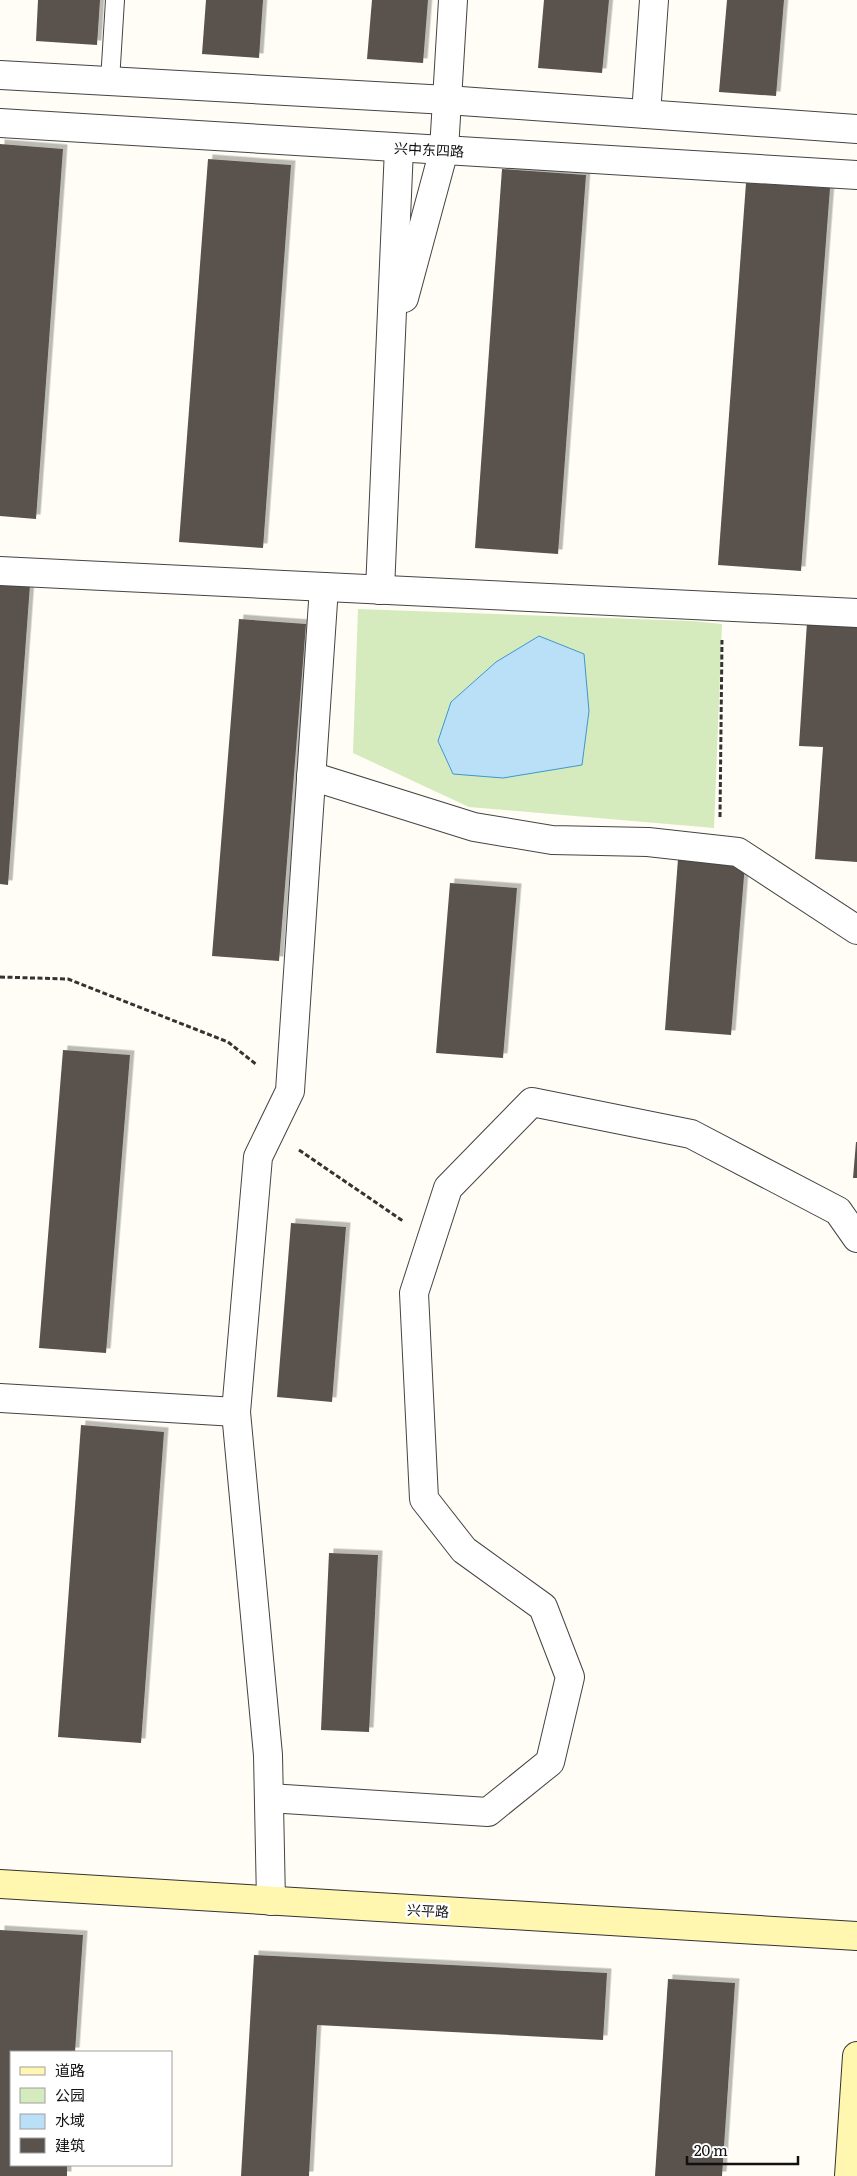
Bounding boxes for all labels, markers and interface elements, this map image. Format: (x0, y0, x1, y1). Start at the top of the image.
street label: 兴中东四路 (394, 137, 464, 161)
street label: 兴平路 (407, 1899, 449, 1921)
legend (10, 2051, 172, 2166)
text: 道路 (55, 2058, 85, 2081)
text: 公园 (55, 2083, 85, 2106)
text: 水域 (55, 2108, 85, 2131)
text: 建筑 (55, 2133, 85, 2156)
scale bar (687, 2134, 798, 2166)
text: 20 m (694, 2138, 728, 2161)

